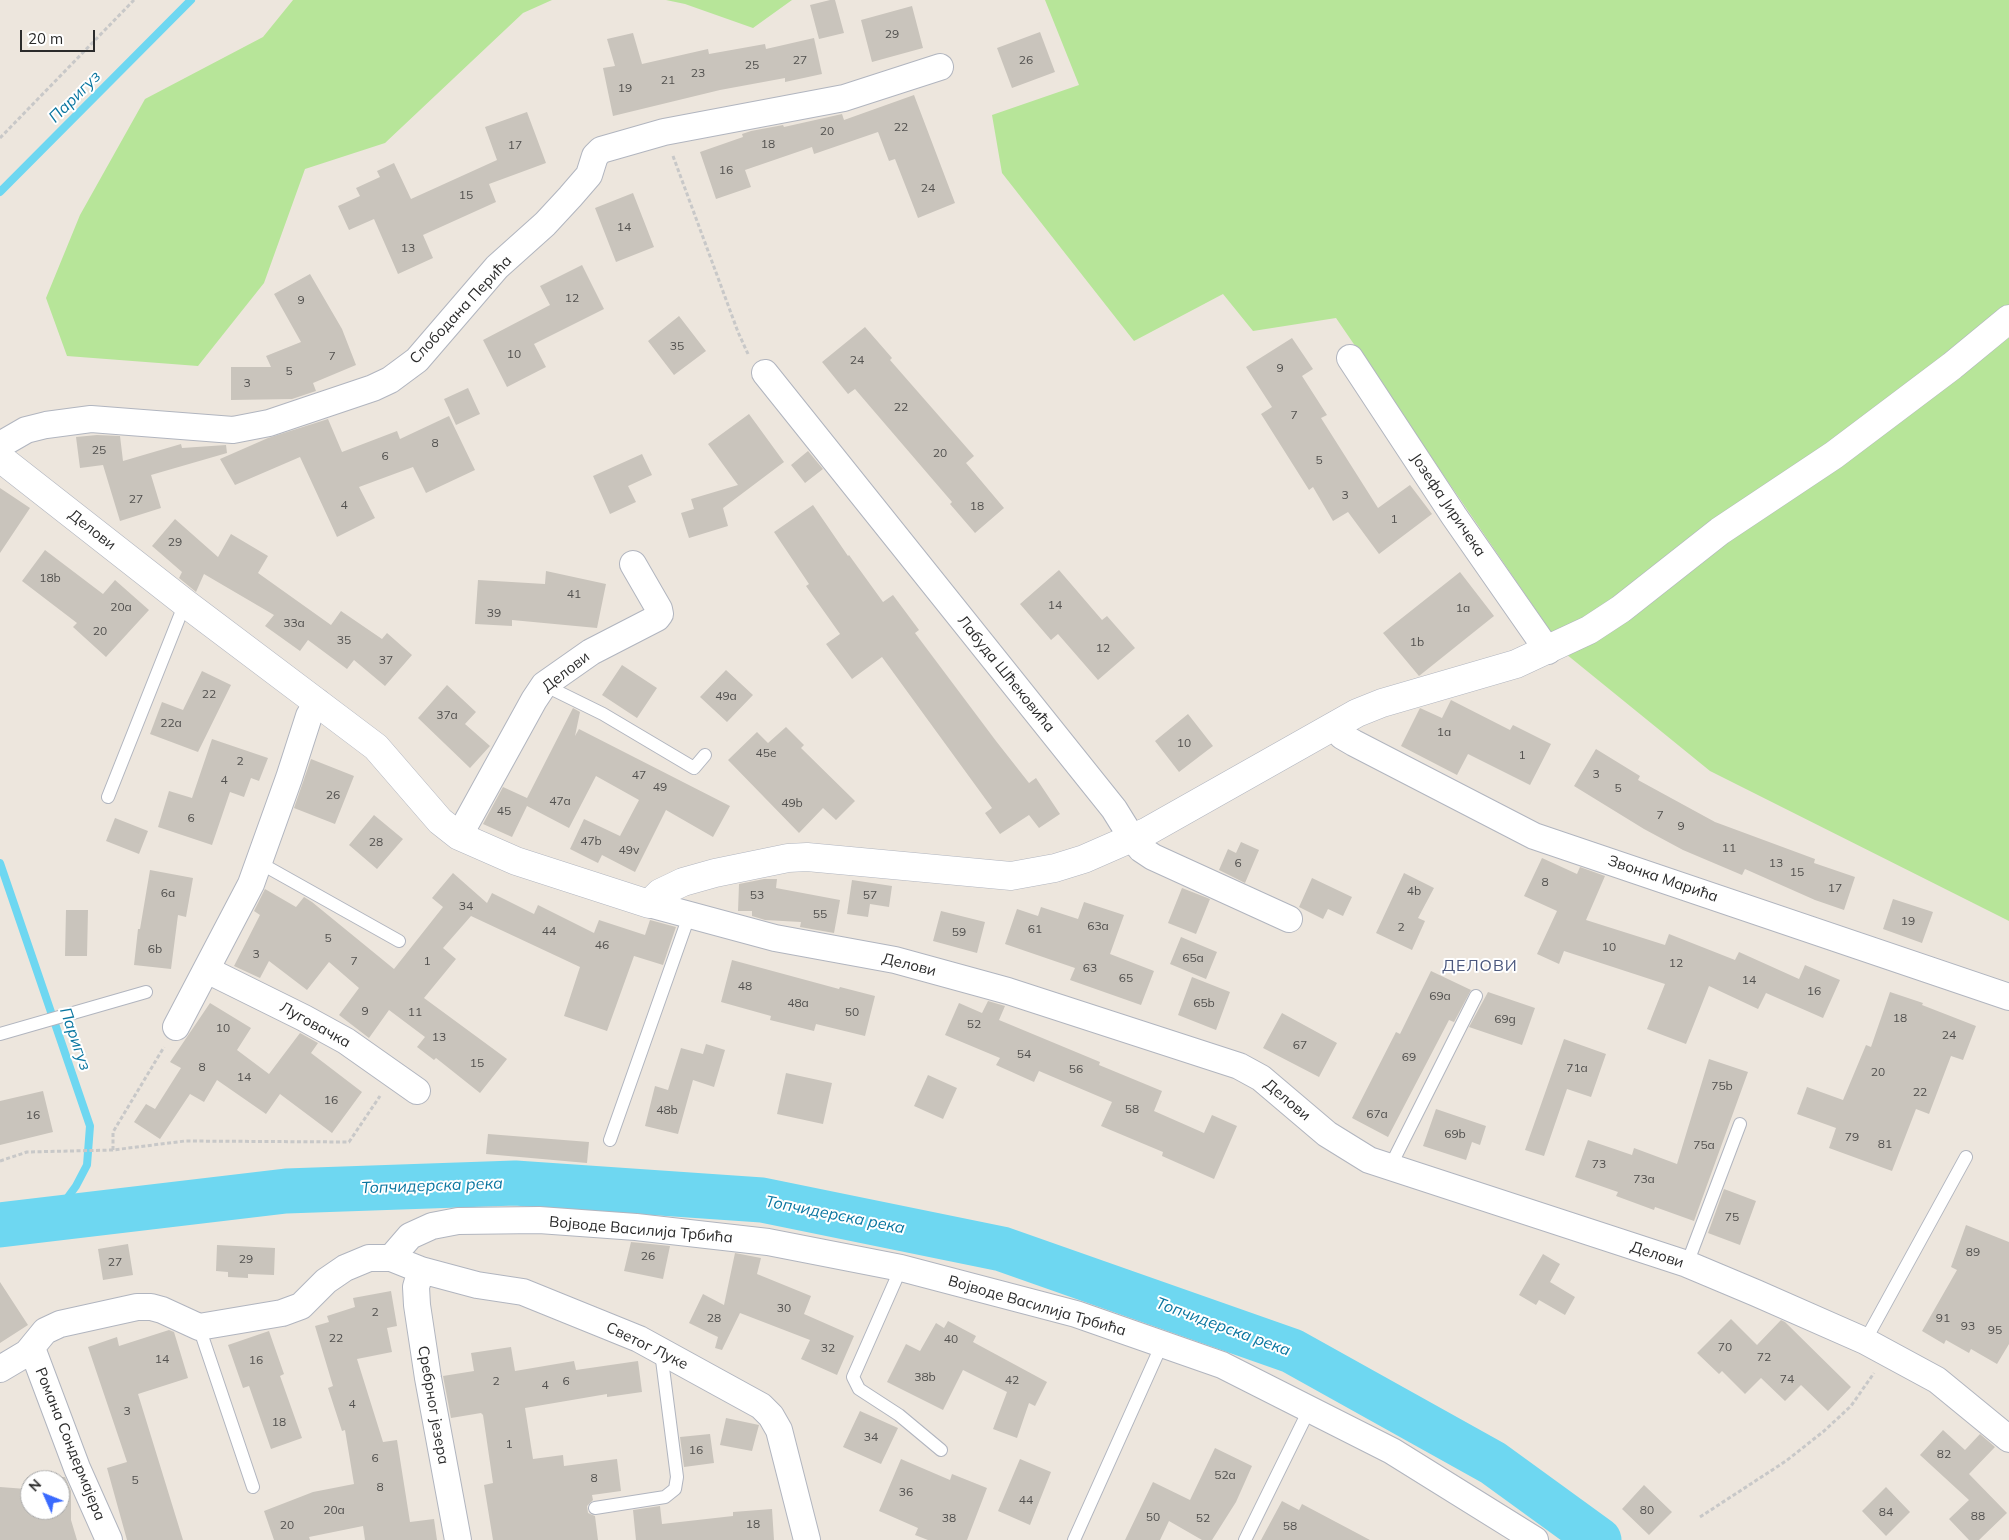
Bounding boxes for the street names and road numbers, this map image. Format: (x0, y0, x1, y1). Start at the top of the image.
street label: Слободана Перића (406, 252, 516, 368)
street label: Јозефа Јиричека (1407, 450, 1489, 560)
street label: Делови (65, 506, 119, 554)
street label: Лабуда Шћековића (953, 612, 1059, 736)
street label: Делови (539, 648, 593, 696)
street label: Звонка Марића (1606, 852, 1720, 906)
street label: Делови (880, 950, 938, 980)
street label: Луговачка (276, 998, 354, 1052)
street label: Делови (1260, 1075, 1314, 1125)
street label: Војводе Василија Трбића (548, 1213, 734, 1247)
street label: Делови (1628, 1238, 1686, 1272)
street label: Војводе Василија Трбића (946, 1272, 1128, 1340)
street label: Светог Луке (603, 1318, 691, 1374)
street label: Сребрног језера (414, 1344, 452, 1466)
street label: Романа Сондермајера (31, 1365, 109, 1523)

